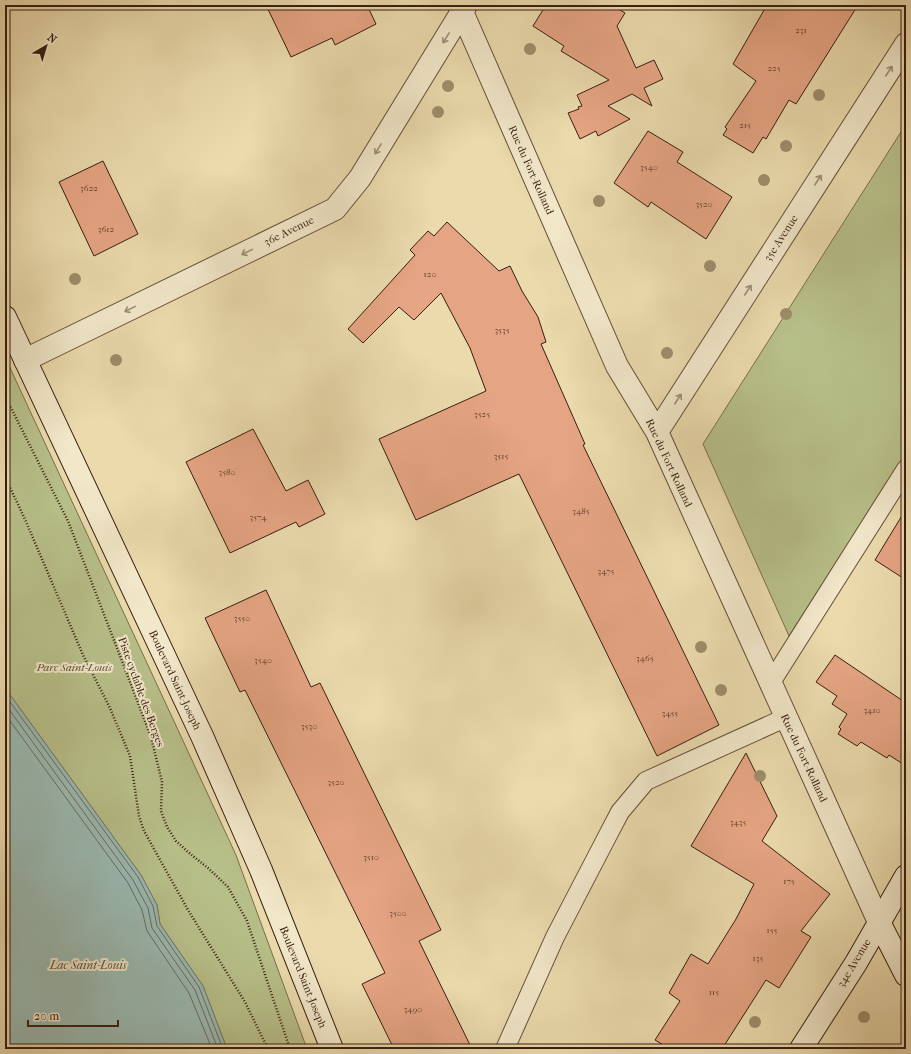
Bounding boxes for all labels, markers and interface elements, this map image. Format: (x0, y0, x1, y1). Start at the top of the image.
house number: 231 (795, 25, 807, 35)
north arrow (26, 26, 66, 66)
text: N (45, 31, 60, 47)
one-way arrow (442, 32, 450, 43)
house number: 225 (767, 63, 781, 73)
one-way arrow (885, 65, 893, 77)
house number: 215 (739, 120, 751, 130)
street label: Rue du Fort-Rolland (506, 123, 557, 217)
one-way arrow (373, 143, 381, 155)
house number: 3540 (640, 162, 658, 172)
one-way arrow (815, 174, 823, 186)
house number: 3622 (80, 183, 98, 193)
house number: 3520 (695, 199, 713, 209)
street label: 35e Avenue (761, 212, 801, 264)
street label: 36e Avenue (262, 213, 317, 249)
house number: 3612 (98, 224, 115, 234)
one-way arrow (241, 249, 253, 256)
house number: 120 (424, 269, 436, 279)
one-way arrow (744, 284, 752, 295)
one-way arrow (124, 306, 136, 313)
house number: 3535 (494, 325, 510, 335)
one-way arrow (674, 394, 682, 405)
house number: 3525 (474, 409, 490, 419)
street label: Rue du Fort-Rolland (643, 417, 696, 510)
house number: 3515 (494, 451, 508, 461)
house number: 3580 (218, 467, 236, 477)
house number: 3485 (572, 506, 590, 516)
house number: 3574 (250, 512, 267, 522)
house number: 3475 (598, 566, 615, 576)
house number: 3550 (234, 613, 250, 623)
street label: Boulevard Saint-Joseph (146, 628, 204, 733)
street label: Piste cyclable des Berges (115, 635, 167, 749)
house number: 3465 (636, 653, 654, 663)
house number: 3540 (254, 655, 272, 665)
park label: Parc Saint-Louis (35, 661, 112, 674)
house number: 3410 (863, 705, 881, 715)
house number: 3455 (662, 708, 678, 718)
street label: Rue du Fort-Rolland (778, 712, 831, 805)
house number: 3530 (301, 721, 317, 731)
house number: 3520 (327, 777, 345, 787)
house number: 3435 (730, 817, 746, 827)
house number: 3510 (363, 852, 379, 862)
house number: 175 (783, 876, 795, 886)
house number: 3500 (389, 908, 407, 918)
street label: Boulevard Saint-Joseph (277, 924, 330, 1031)
house number: 155 (767, 925, 778, 935)
street label: 34e Avenue (834, 936, 874, 990)
house number: 135 (753, 953, 764, 963)
water label: Lac Saint-Louis (49, 958, 127, 972)
house number: 115 (709, 987, 719, 997)
scale bar (28, 1002, 118, 1028)
house number: 3490 (404, 1004, 422, 1014)
text: 20 m (34, 1009, 59, 1023)

